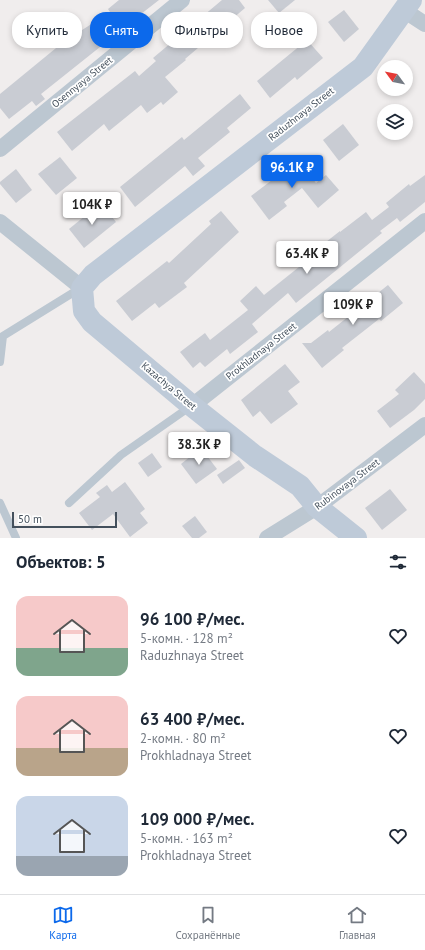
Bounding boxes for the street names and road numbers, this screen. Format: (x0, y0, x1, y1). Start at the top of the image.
street label: Osennyaya Street (49, 53, 116, 111)
street label: Raduzhnaya Street (266, 84, 337, 144)
street label: Prokhladnaya Street (223, 319, 299, 383)
street label: Kazachya Street (139, 359, 200, 413)
street label: Rubinovaya Street (312, 455, 382, 513)

